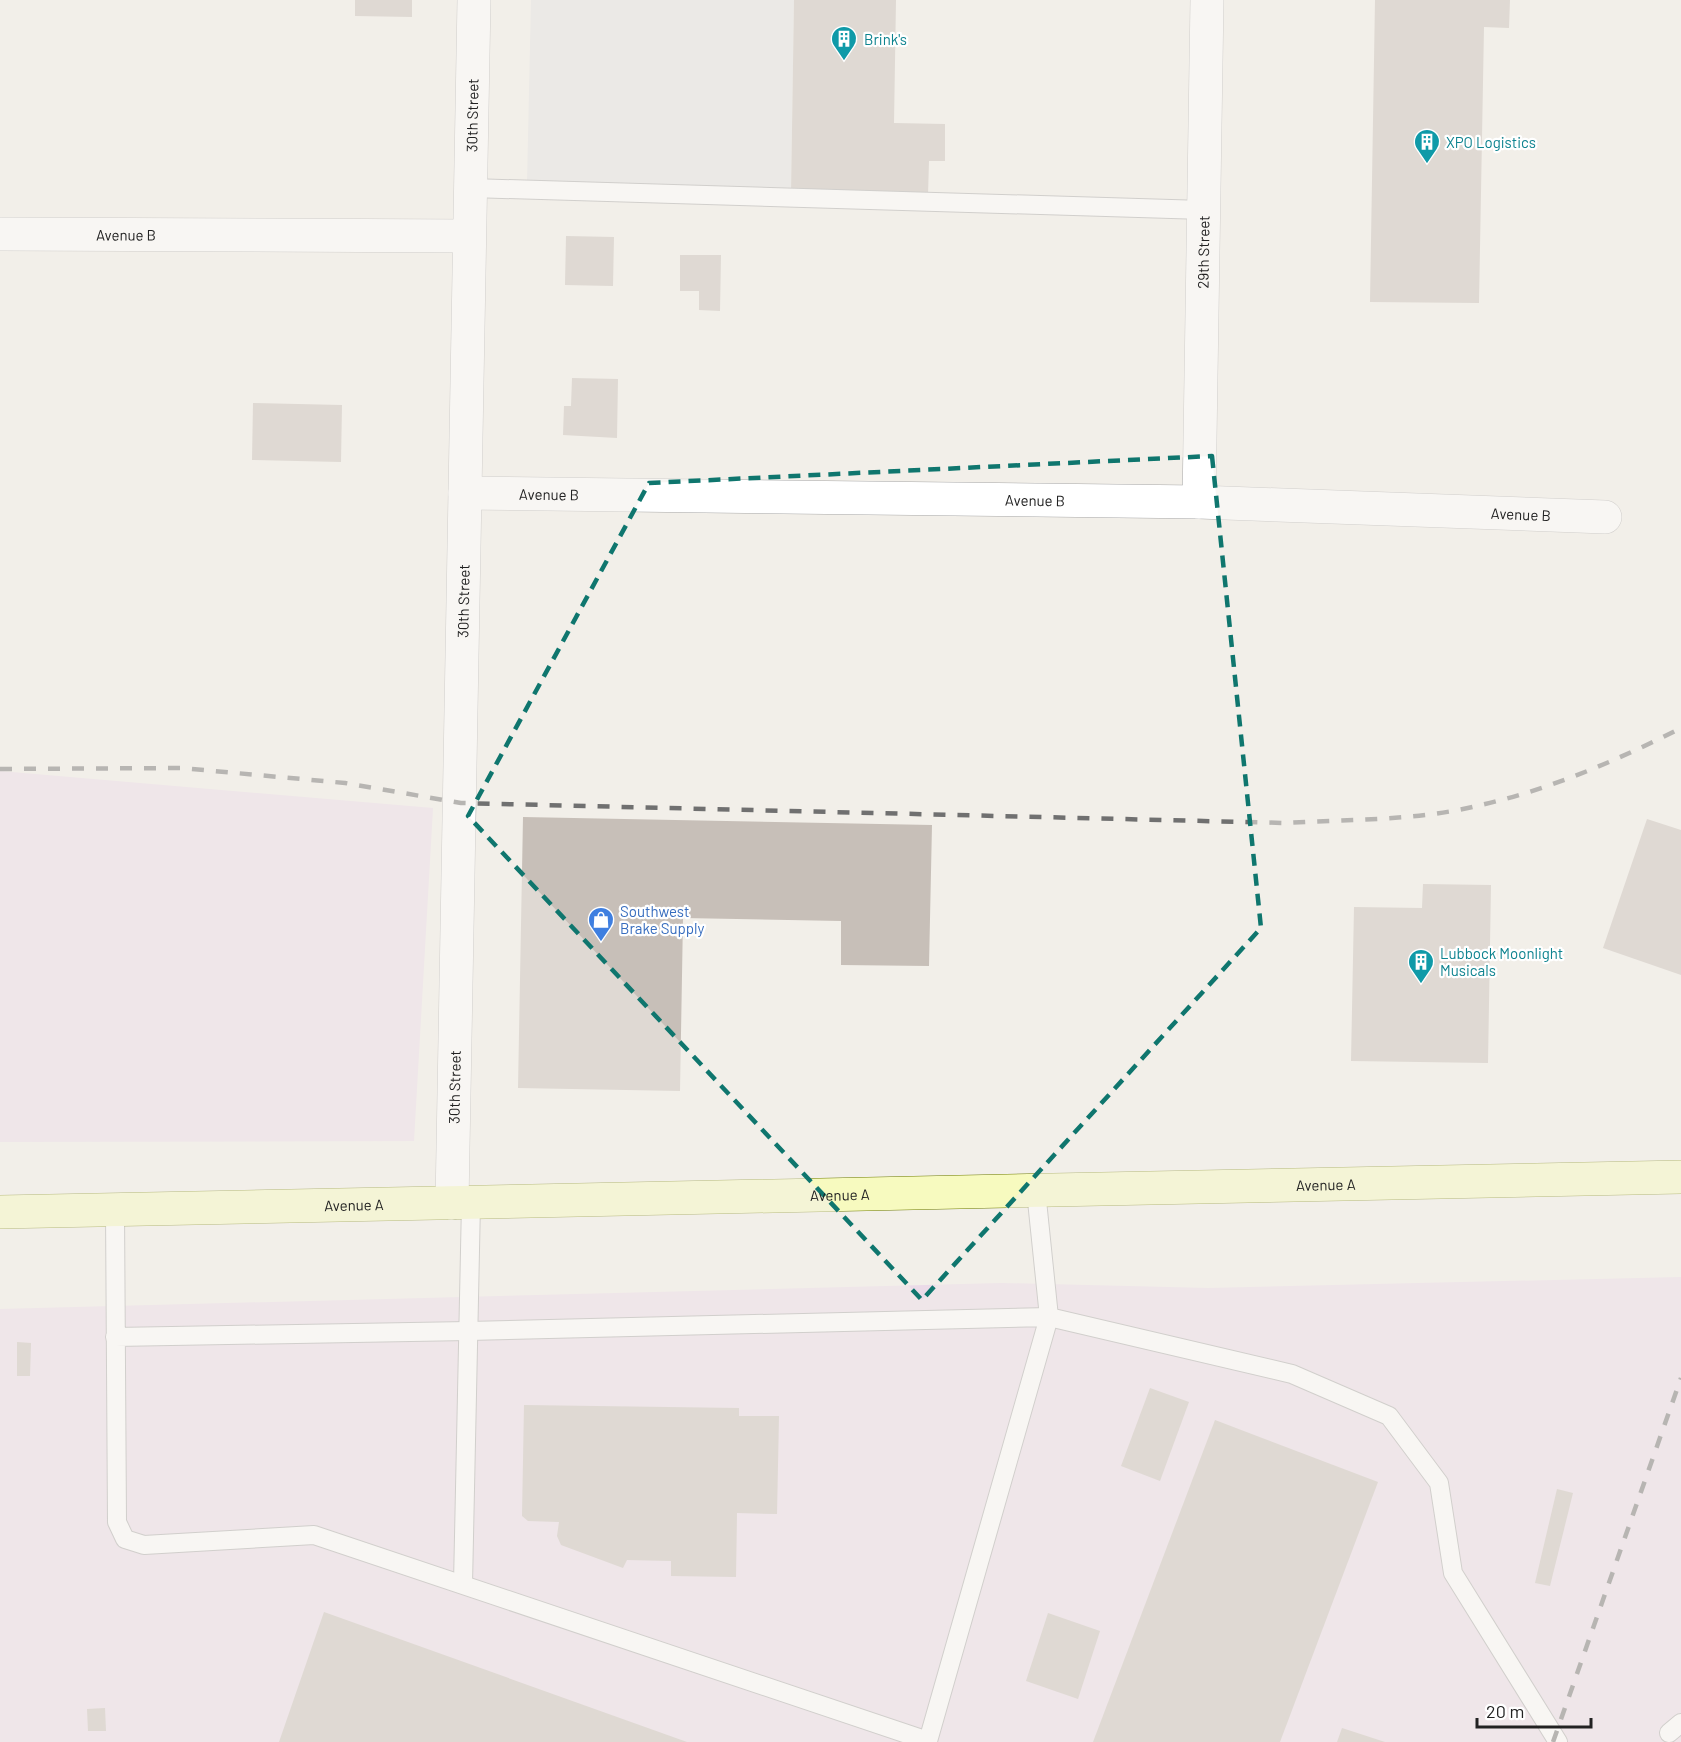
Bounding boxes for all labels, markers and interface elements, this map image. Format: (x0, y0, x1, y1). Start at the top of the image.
building icon: Brink's (829, 24, 859, 62)
place label: Brink's (864, 30, 907, 48)
street label: 30th Street (462, 78, 482, 152)
building icon: XPO Logistics (1412, 127, 1442, 165)
place label: XPO Logistics (1446, 133, 1536, 151)
street label: 29th Street (1193, 215, 1213, 289)
street label: Avenue B (96, 225, 156, 244)
street label: Avenue B (519, 485, 579, 503)
street label: Avenue B (1005, 491, 1065, 509)
street label: Avenue B (1490, 504, 1551, 524)
street label: 30th Street (453, 564, 473, 638)
place label: Southwest Brake Supply (620, 902, 705, 937)
shop icon: Southwest Brake Supply (586, 905, 616, 943)
place label: Lubbock Moonlight Musicals (1440, 944, 1563, 979)
building icon: Lubbock Moonlight Musicals (1406, 947, 1436, 985)
street label: 30th Street (444, 1050, 464, 1124)
street label: Avenue A (1296, 1175, 1356, 1194)
street label: Avenue A (810, 1185, 870, 1204)
street label: Avenue A (324, 1195, 384, 1214)
scale bar (1477, 1691, 1591, 1729)
text: 20 m (1486, 1700, 1524, 1722)

